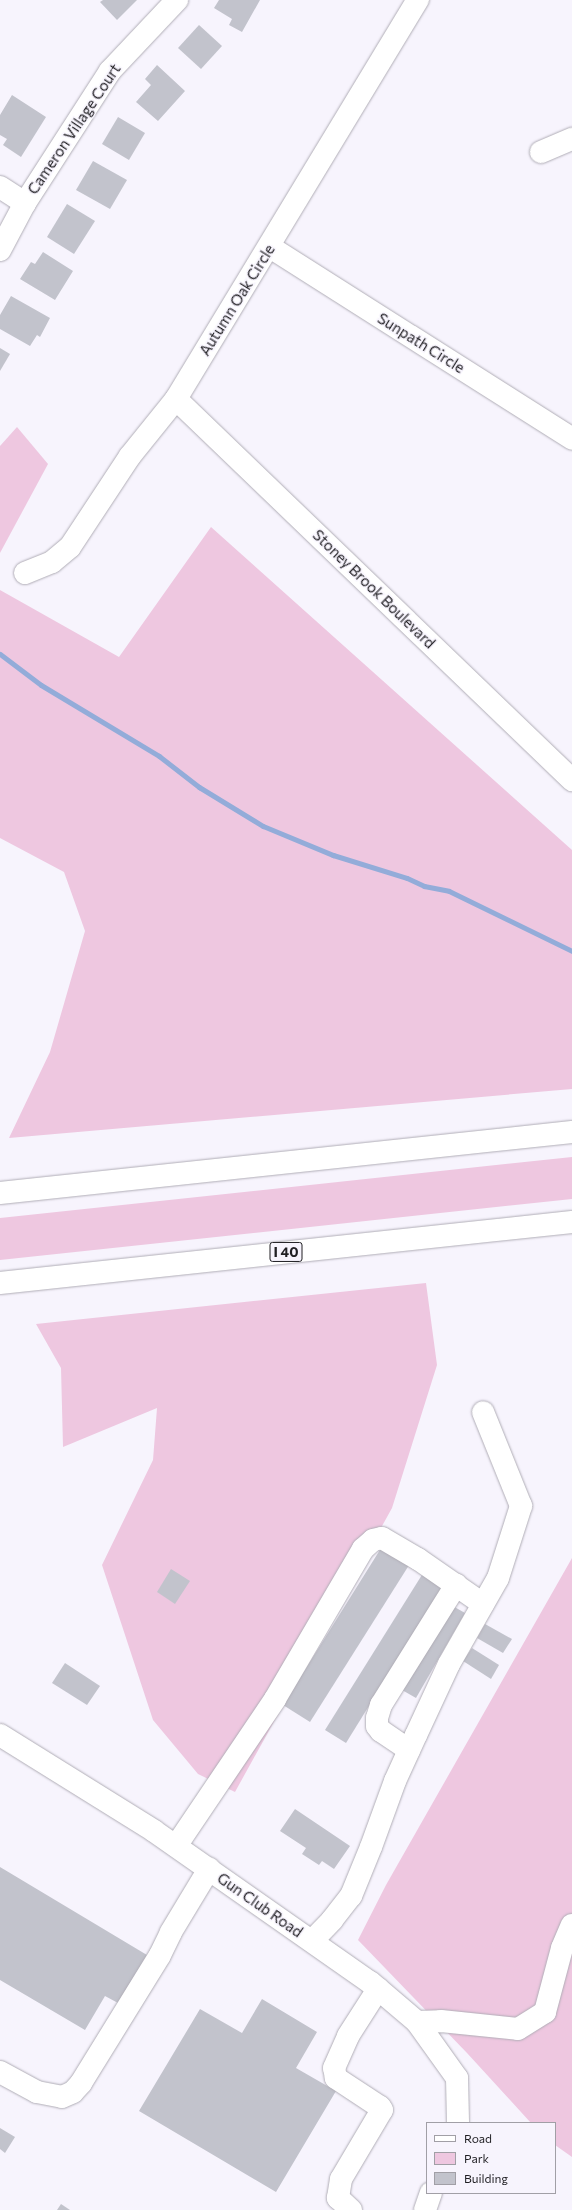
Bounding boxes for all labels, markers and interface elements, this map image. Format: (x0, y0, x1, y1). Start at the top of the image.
street label: Cameron Village Court (24, 60, 124, 198)
street label: Autumn Oak Circle (196, 241, 278, 359)
street label: Sunpath Circle (374, 309, 468, 377)
street label: Stoney Brook Boulevard (309, 526, 439, 652)
road number: I 40 (269, 1240, 303, 1264)
street label: Gun Club Road (214, 1869, 306, 1941)
legend (426, 2122, 556, 2194)
text: Road (464, 2131, 492, 2145)
text: Park (464, 2151, 489, 2165)
text: Building (464, 2171, 508, 2185)

